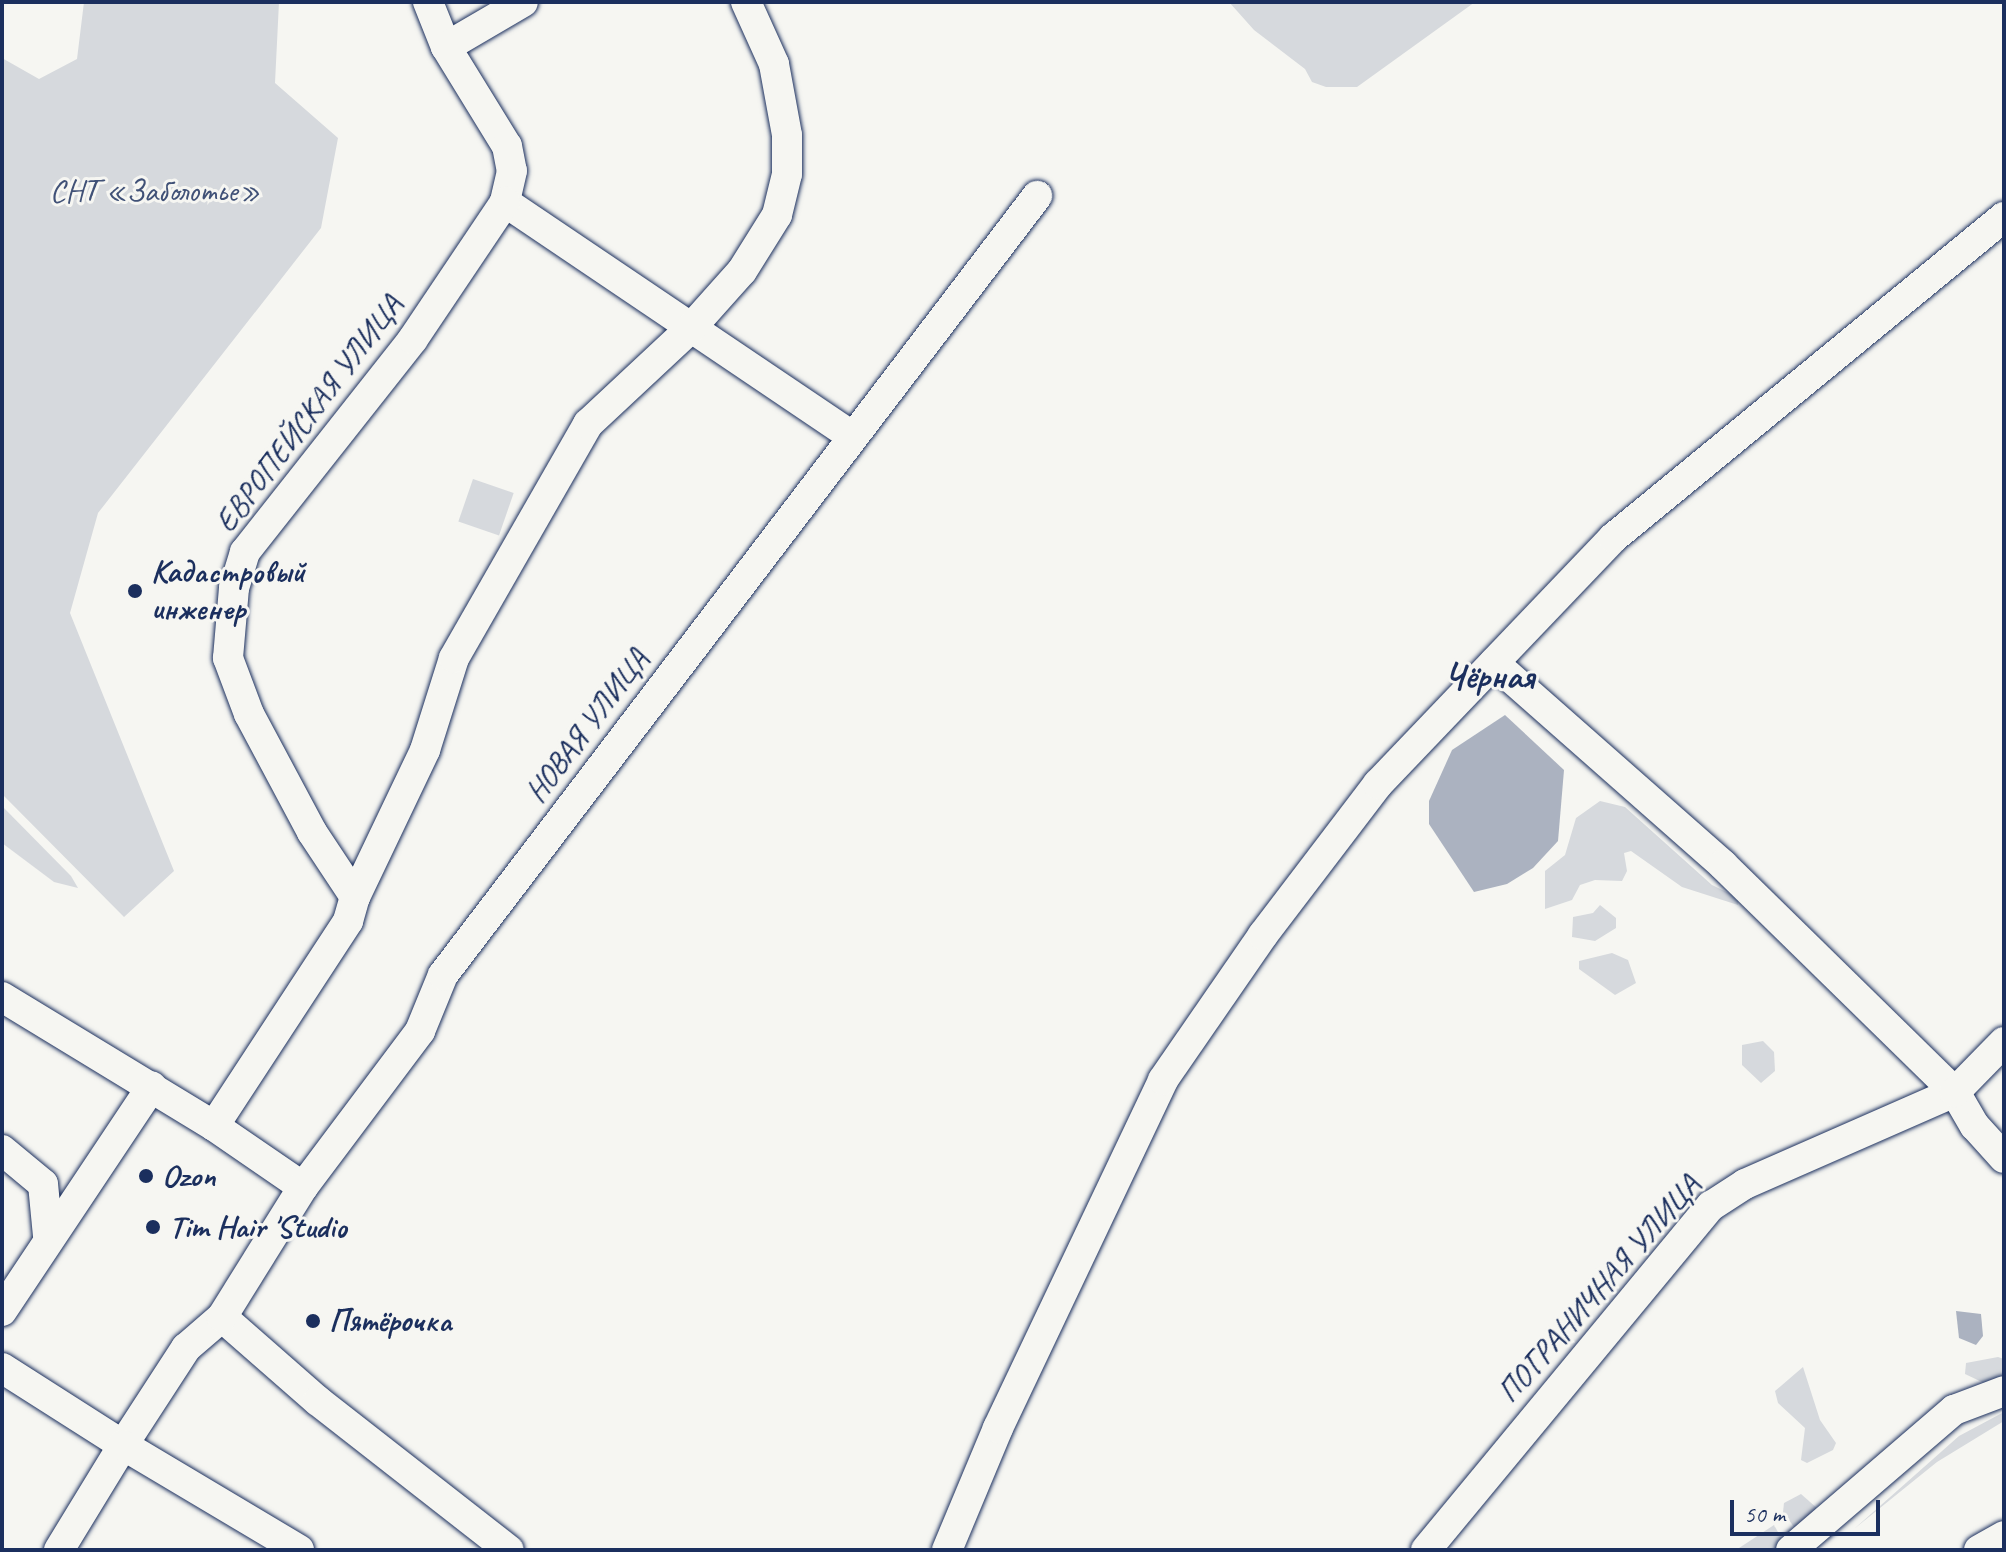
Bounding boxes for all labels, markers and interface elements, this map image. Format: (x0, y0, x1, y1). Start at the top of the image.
park label: СНТ «Заболотье» (50, 172, 260, 210)
street label: ЕВРОПЕЙСКАЯ УЛИЦА (208, 288, 410, 540)
place label: Кадастровый инженер (151, 554, 305, 629)
marker: Кадастровый инженер (126, 582, 144, 600)
street label: НОВАЯ УЛИЦА (517, 642, 657, 810)
district label: Чёрная (1444, 655, 1534, 699)
place label: Ozon (162, 1157, 215, 1195)
marker: Ozon (137, 1167, 155, 1185)
street label: ПОГРАНИЧНАЯ УЛИЦА (1490, 1168, 1708, 1410)
place label: Tim Hair 'Studio (169, 1208, 347, 1246)
marker: Tim Hair 'Studio (144, 1218, 162, 1236)
place label: Пятёрочка (329, 1302, 452, 1340)
marker: Пятёрочка (304, 1312, 322, 1330)
scale bar (1734, 1484, 1884, 1534)
text: 50 m (1744, 1499, 1785, 1529)

